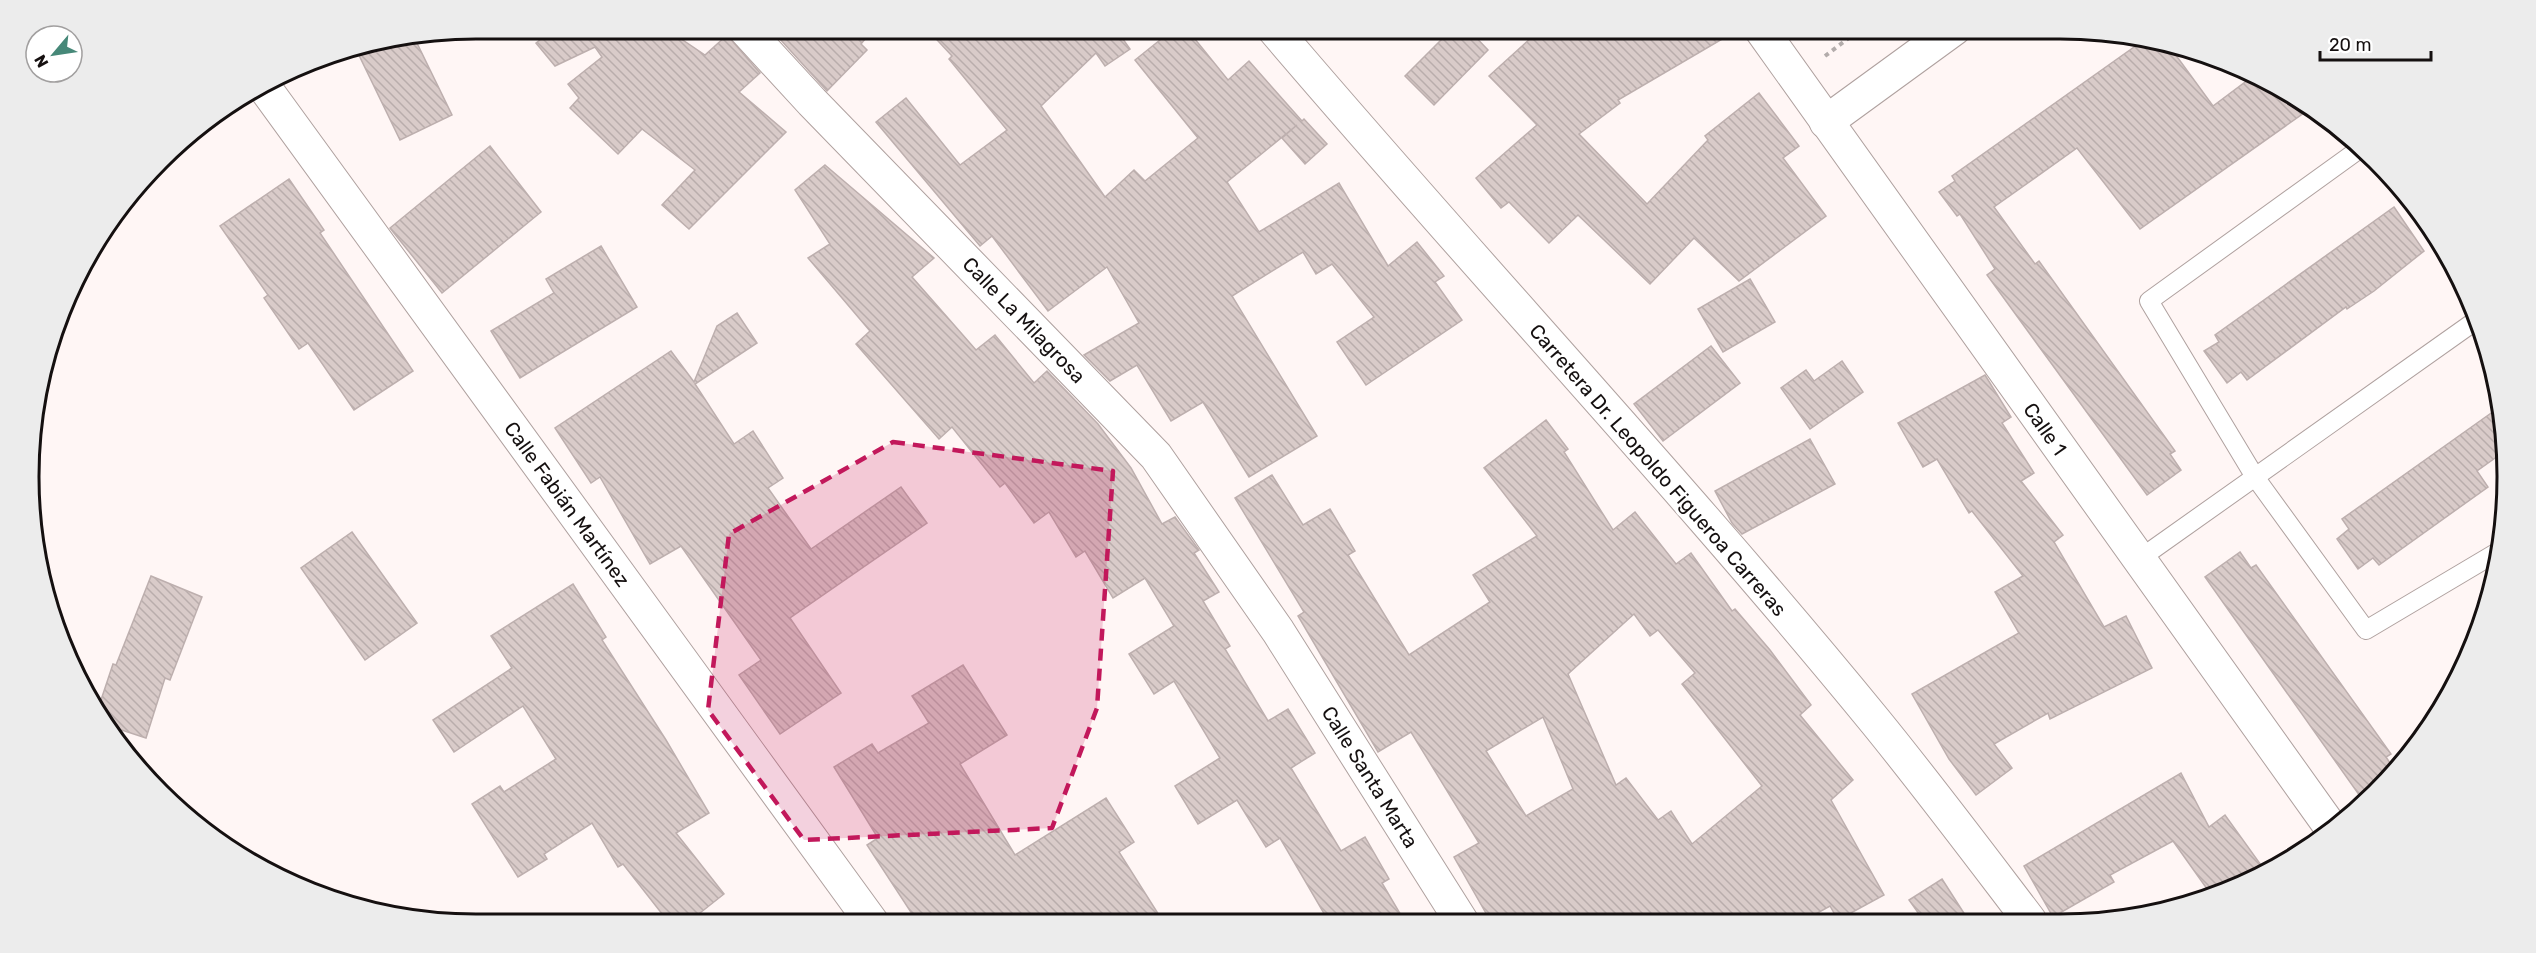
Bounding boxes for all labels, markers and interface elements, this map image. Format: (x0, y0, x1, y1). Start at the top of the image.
north arrow (24, 24, 84, 84)
scale bar (2320, 24, 2431, 62)
text: 20 m (2329, 34, 2371, 56)
text: N (30, 51, 52, 71)
street label: Calle La Milagrosa (958, 252, 1090, 388)
street label: Carretera Dr. Leopoldo Figueroa Carreras (1525, 319, 1791, 621)
street label: Calle 1 (2018, 398, 2072, 460)
street label: Calle Fabián Martínez (499, 417, 635, 591)
street label: Calle Santa Marta (1317, 702, 1423, 852)

